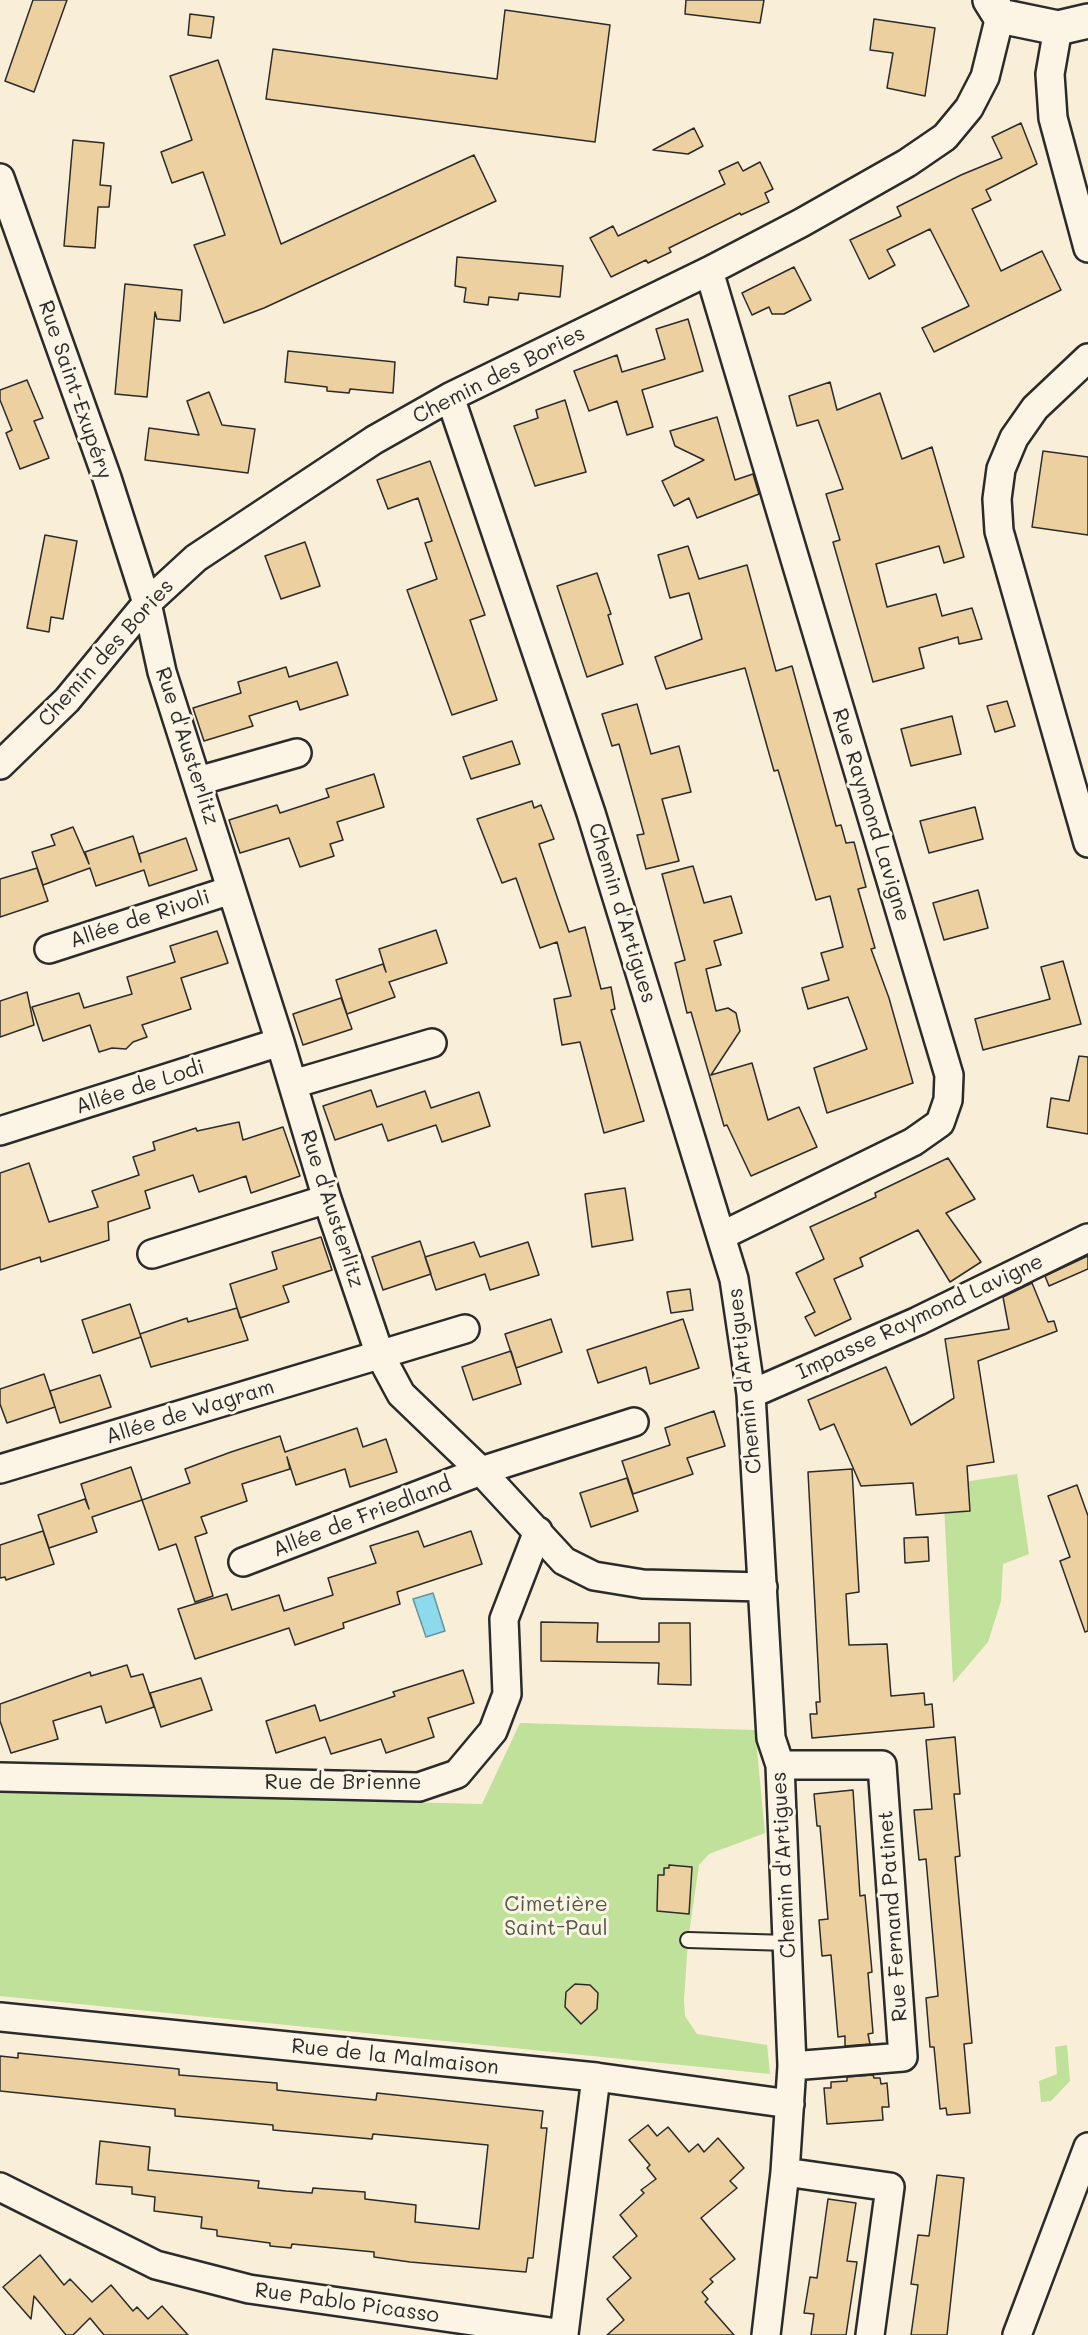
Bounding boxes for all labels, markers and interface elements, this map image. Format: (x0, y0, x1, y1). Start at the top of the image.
street label: Rue Saint-Exupéry (33, 297, 117, 483)
street label: Chemin des Bories (409, 321, 589, 429)
street label: Chemin des Bories (33, 574, 179, 732)
street label: Rue d'Austerlitz (150, 664, 224, 828)
street label: Rue Raymond Lavigne (827, 705, 915, 925)
street label: Chemin d'Artigues (583, 820, 661, 1006)
street label: Allée de Rivoli (67, 884, 213, 954)
street label: Allée de Lodi (72, 1054, 208, 1120)
street label: Rue d'Austerlitz (295, 1127, 369, 1291)
street label: Impasse Raymond Lavigne (793, 1249, 1047, 1385)
street label: Chemin d'Artigues (723, 1287, 767, 1475)
street label: Allée de Wagram (103, 1374, 277, 1450)
street label: Allée de Friedland (269, 1471, 455, 1563)
street label: Rue de Brienne (265, 1770, 421, 1796)
street label: Chemin d'Artigues (767, 1771, 801, 1959)
street label: Rue Fernand Patinet (873, 1809, 913, 2023)
park label: Cimetière Saint-Paul (504, 1892, 608, 1942)
street label: Rue de la Malmaison (290, 2034, 500, 2080)
street label: Rue Pablo Picasso (253, 2278, 441, 2328)

